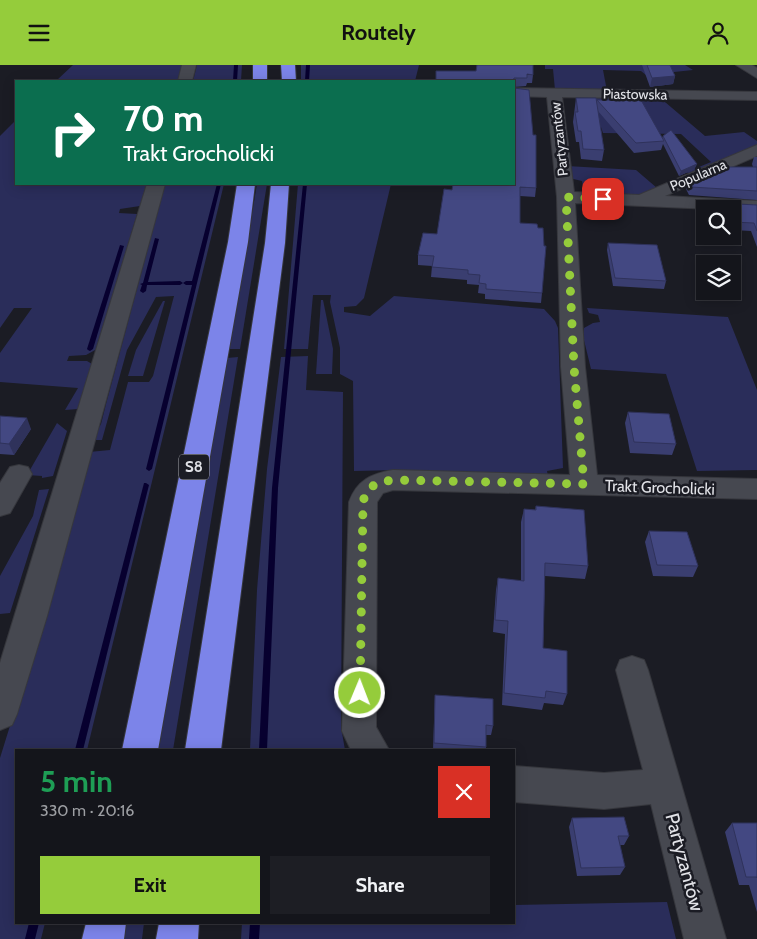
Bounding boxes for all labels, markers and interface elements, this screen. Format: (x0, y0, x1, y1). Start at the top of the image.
icon: menu (25, 19, 53, 47)
text: Routely (341, 19, 416, 46)
icon: person (704, 19, 732, 47)
street label: Piastowska (603, 84, 668, 104)
text: 70 m (123, 97, 204, 140)
icon: right (40, 100, 105, 165)
street label: Partyzantów (546, 101, 572, 177)
text: Trakt Grocholicki (123, 140, 274, 167)
street label: Popularna (667, 155, 729, 195)
pin (582, 178, 624, 220)
icon: arrive (589, 185, 617, 213)
map controls (696, 200, 741, 300)
button: search (696, 200, 741, 245)
button: layers (696, 255, 741, 300)
road number: S8 (179, 455, 209, 479)
street label: Trakt Grocholicki (605, 476, 715, 499)
position arrow (333, 666, 385, 718)
text: 5 min (40, 763, 113, 800)
button: close (438, 766, 490, 818)
text: 330 m · 20:16 (40, 801, 134, 820)
street label: Partyzantów (660, 811, 709, 914)
button: Exit (40, 856, 260, 914)
button: Share (270, 856, 490, 914)

